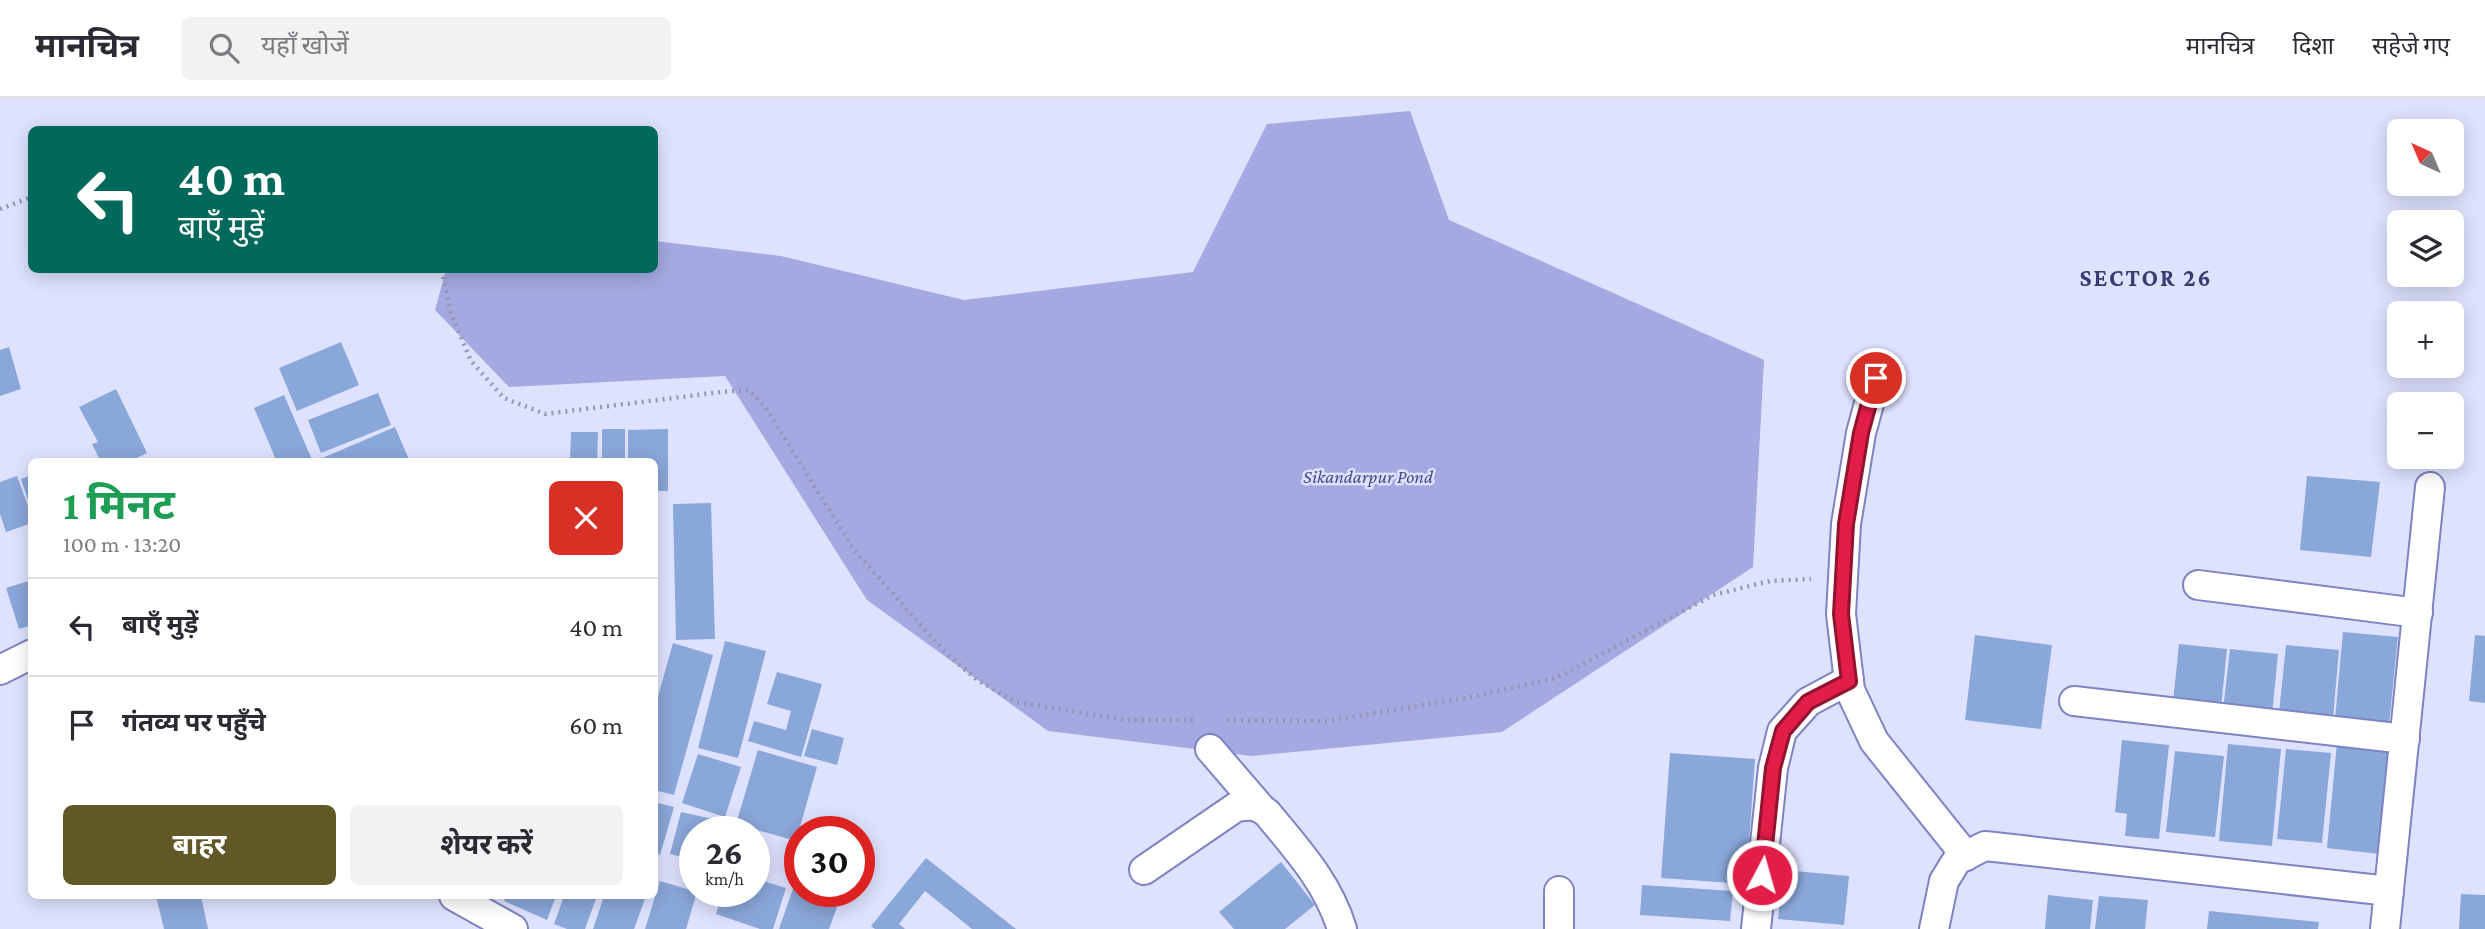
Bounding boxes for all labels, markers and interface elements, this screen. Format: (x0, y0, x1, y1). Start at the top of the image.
search box (181, 17, 671, 80)
text: मानचित्र (35, 27, 139, 64)
icon: search (205, 29, 243, 67)
text: यहाँ खोजें (261, 31, 349, 60)
text: मानचित्र (2186, 32, 2254, 59)
text: दिशा (2292, 32, 2334, 59)
text: सहेजे गए (2372, 32, 2450, 59)
north arrow (2387, 119, 2464, 196)
map controls (2387, 119, 2464, 469)
text: 40 m (178, 151, 285, 206)
icon: left (63, 154, 154, 245)
text: बाएँ मुड़ें (178, 209, 265, 245)
button: layers (2387, 210, 2464, 287)
district label: SECTOR 26 (2079, 264, 2213, 291)
button: + (2387, 301, 2464, 378)
pin (1846, 348, 1906, 408)
icon: arrive (1857, 359, 1895, 397)
button: − (2387, 392, 2464, 469)
water label: Sikandarpur Pond (1303, 466, 1434, 487)
text: 1 मिनट (63, 481, 175, 528)
button: close (549, 481, 623, 555)
text: 100 m · 13:20 (63, 531, 181, 557)
icon: left (63, 608, 101, 646)
text: बाएँ मुड़ें (122, 610, 198, 639)
text: 40 m (569, 613, 623, 642)
icon: arrive (63, 706, 101, 744)
text: गंतव्य पर पहुँचे (122, 708, 266, 737)
text: 60 m (569, 711, 623, 740)
button: बाहर (63, 805, 336, 885)
button: शेयर करें (350, 805, 623, 885)
speed limit sign: 30 (784, 816, 875, 907)
text: 26 (706, 833, 743, 872)
position arrow (1725, 838, 1799, 912)
text: km/h (705, 869, 744, 889)

